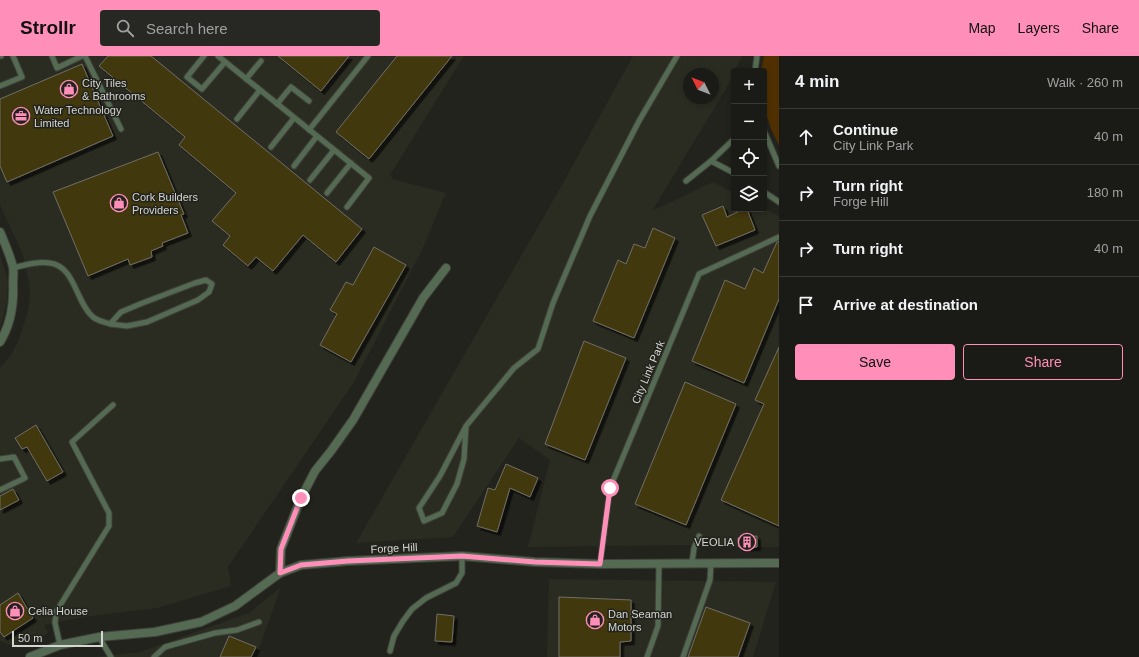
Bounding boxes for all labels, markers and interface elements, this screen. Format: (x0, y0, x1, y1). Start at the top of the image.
search box (100, 10, 380, 46)
text: Strollr (20, 17, 76, 38)
icon: search (114, 17, 136, 39)
text: Search here (146, 20, 228, 37)
text: Map (968, 20, 996, 36)
text: Layers (1018, 20, 1060, 36)
text: Share (1082, 20, 1119, 36)
north arrow (683, 68, 719, 104)
map controls (731, 68, 767, 212)
button: + (731, 68, 767, 104)
text: 4 min (795, 72, 839, 91)
text: Walk · 260 m (1047, 75, 1123, 90)
place label: City Tiles & Bathrooms (82, 77, 146, 102)
shop icon: City Tiles & Bathrooms (59, 79, 79, 99)
place label: Water Technology Limited (34, 104, 122, 129)
button: − (731, 104, 767, 140)
office icon: Water Technology Limited (11, 106, 31, 126)
text: Continue (833, 121, 898, 138)
icon: ahead (795, 126, 817, 148)
text: 40 m (1094, 129, 1123, 144)
text: City Link Park (833, 138, 913, 153)
button: locate (731, 140, 767, 176)
button: layers (731, 176, 767, 212)
text: Turn right (833, 177, 903, 194)
icon: right (795, 182, 817, 204)
text: 180 m (1087, 185, 1123, 200)
place label: Cork Builders Providers (132, 191, 199, 216)
shop icon: Cork Builders Providers (109, 193, 129, 213)
text: Forge Hill (833, 194, 889, 209)
icon: right (795, 238, 817, 260)
text: Turn right (833, 240, 903, 257)
text: 40 m (1094, 241, 1123, 256)
icon: arrive (795, 294, 817, 316)
text: Arrive at destination (833, 296, 978, 313)
street label: City Link Park (629, 338, 667, 406)
button: Save (795, 344, 955, 380)
button: Share (963, 344, 1123, 380)
route start (601, 479, 619, 497)
route end (292, 489, 310, 507)
building icon: VEOLIA (737, 532, 757, 552)
place label: VEOLIA (694, 536, 735, 548)
street label: Forge Hill (370, 541, 418, 555)
shop icon: Celia House (5, 601, 25, 621)
place label: Celia House (28, 605, 88, 617)
place label: Dan Seaman Motors (608, 608, 672, 633)
shop icon: Dan Seaman Motors (585, 610, 605, 630)
scale bar (12, 629, 103, 648)
text: 50 m (18, 632, 42, 644)

